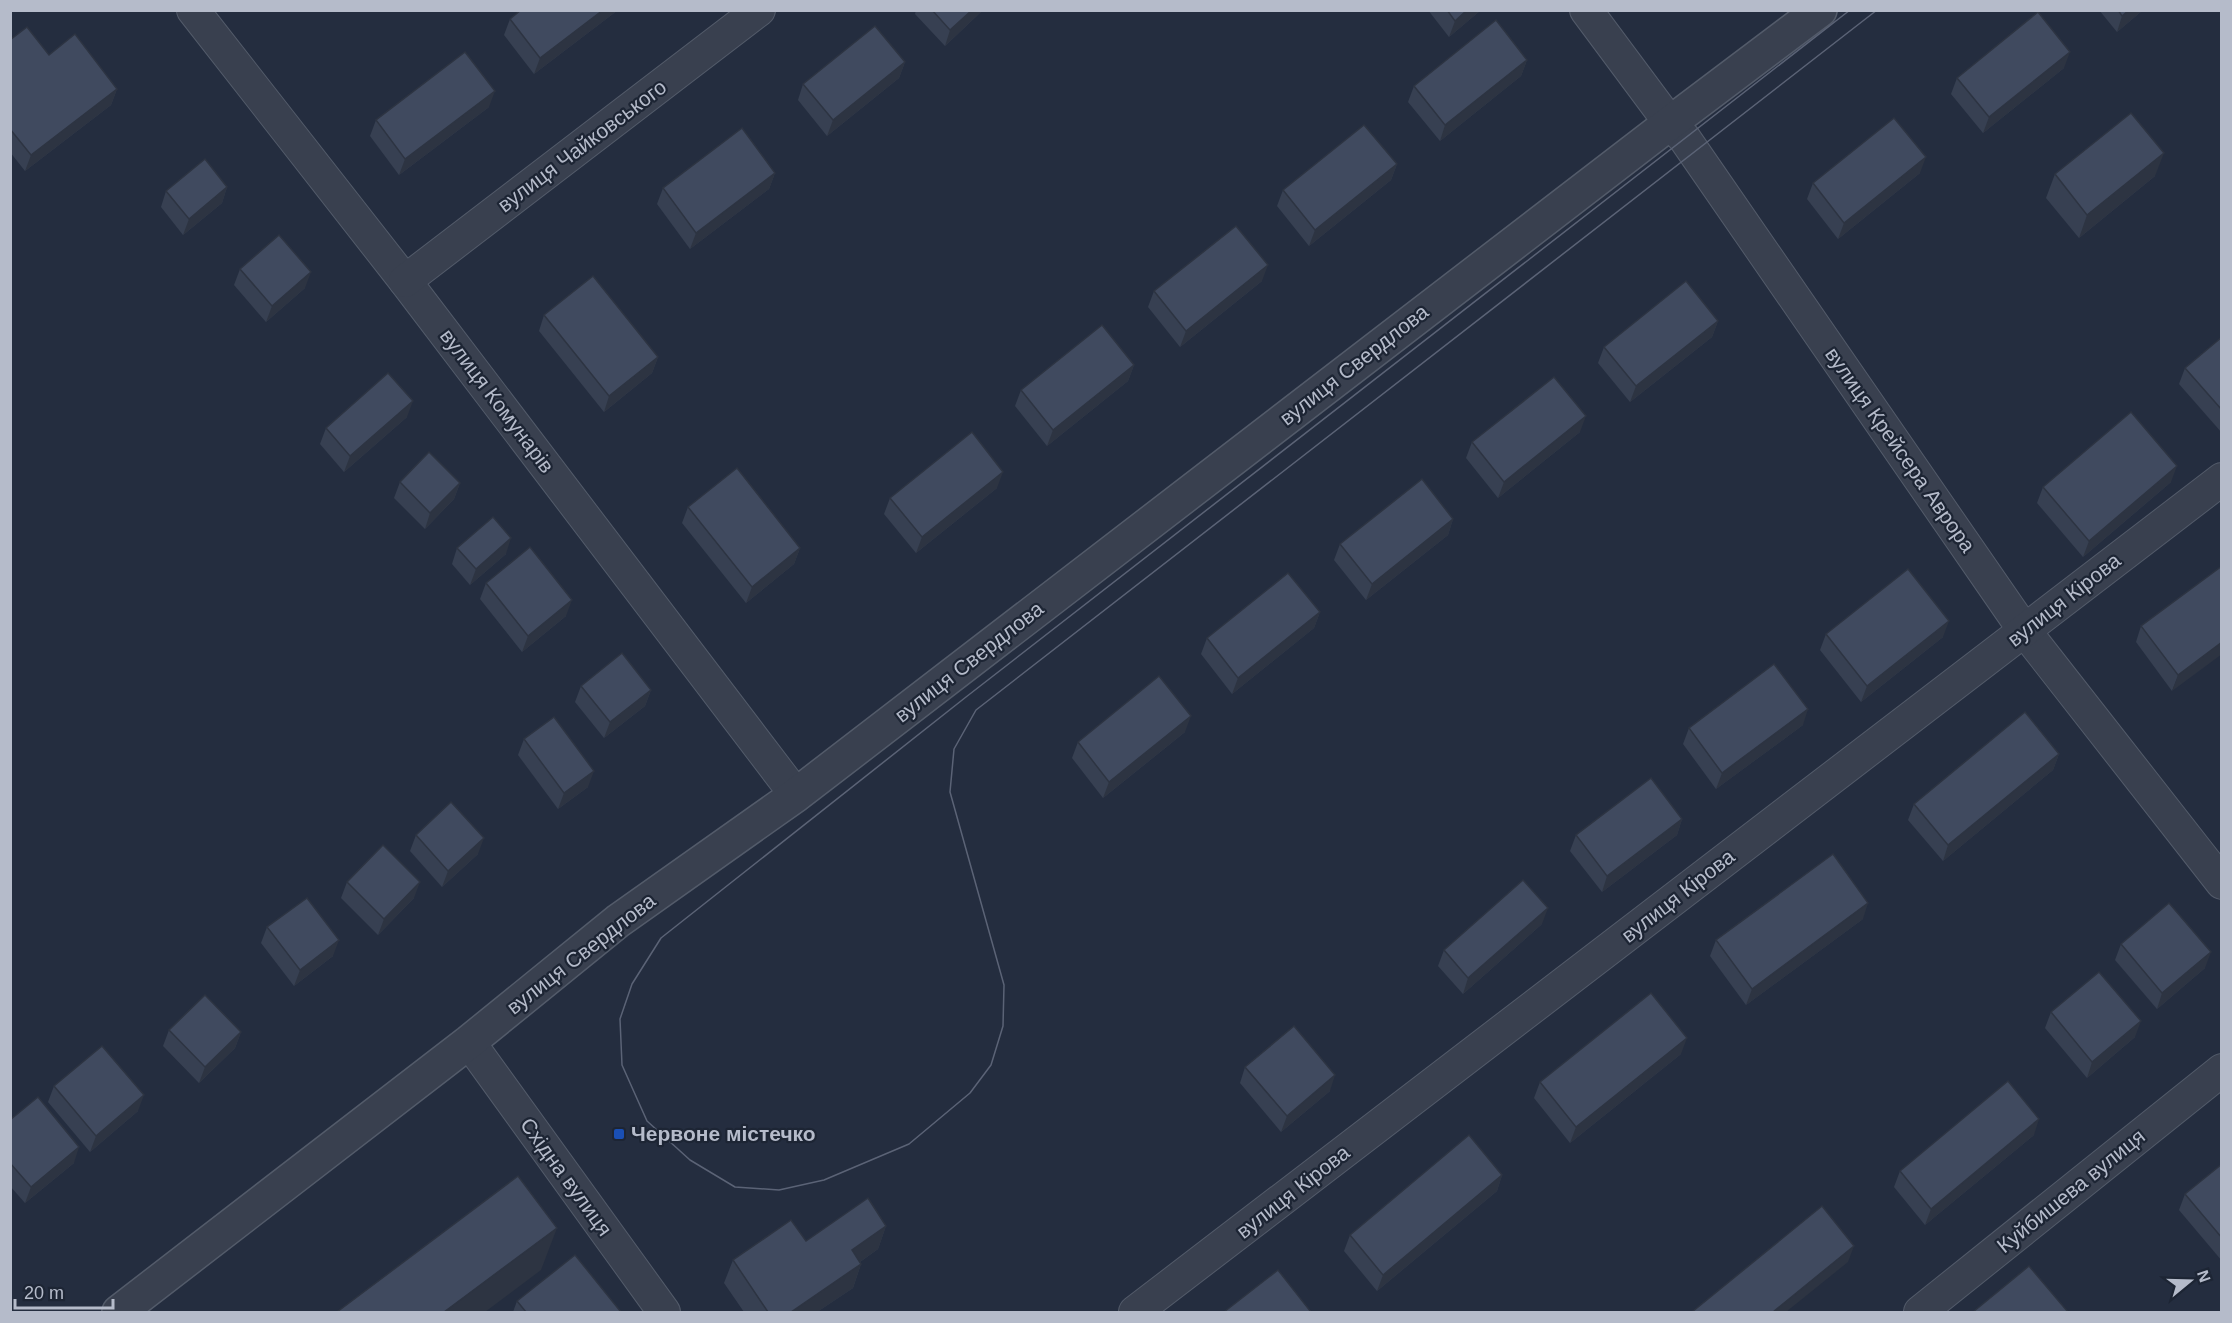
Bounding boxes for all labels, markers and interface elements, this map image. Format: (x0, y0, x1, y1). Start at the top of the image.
street label: вулиця Чайковського (493, 75, 670, 216)
street label: вулиця Свердлова (1275, 299, 1433, 430)
street label: вулиця Комунарів (436, 324, 559, 477)
street label: вулиця Крейсера Аврора (1821, 343, 1980, 557)
street label: вулиця Кірова (2003, 548, 2125, 651)
street label: вулиця Свердлова (890, 596, 1048, 727)
street label: вулиця Кірова (1617, 844, 1739, 947)
street label: вулиця Свердлова (502, 888, 660, 1019)
street label: Східна вулиця (516, 1113, 617, 1240)
place label: Червоне містечко (631, 1122, 816, 1145)
street label: Куйбишева вулиця (1992, 1124, 2149, 1257)
marker: Червоне містечко (612, 1127, 626, 1141)
street label: вулиця Кірова (1232, 1140, 1354, 1243)
north arrow (2160, 1251, 2220, 1311)
text: N (2194, 1268, 2214, 1285)
scale bar (15, 1272, 112, 1310)
text: 20 m (24, 1283, 64, 1303)

